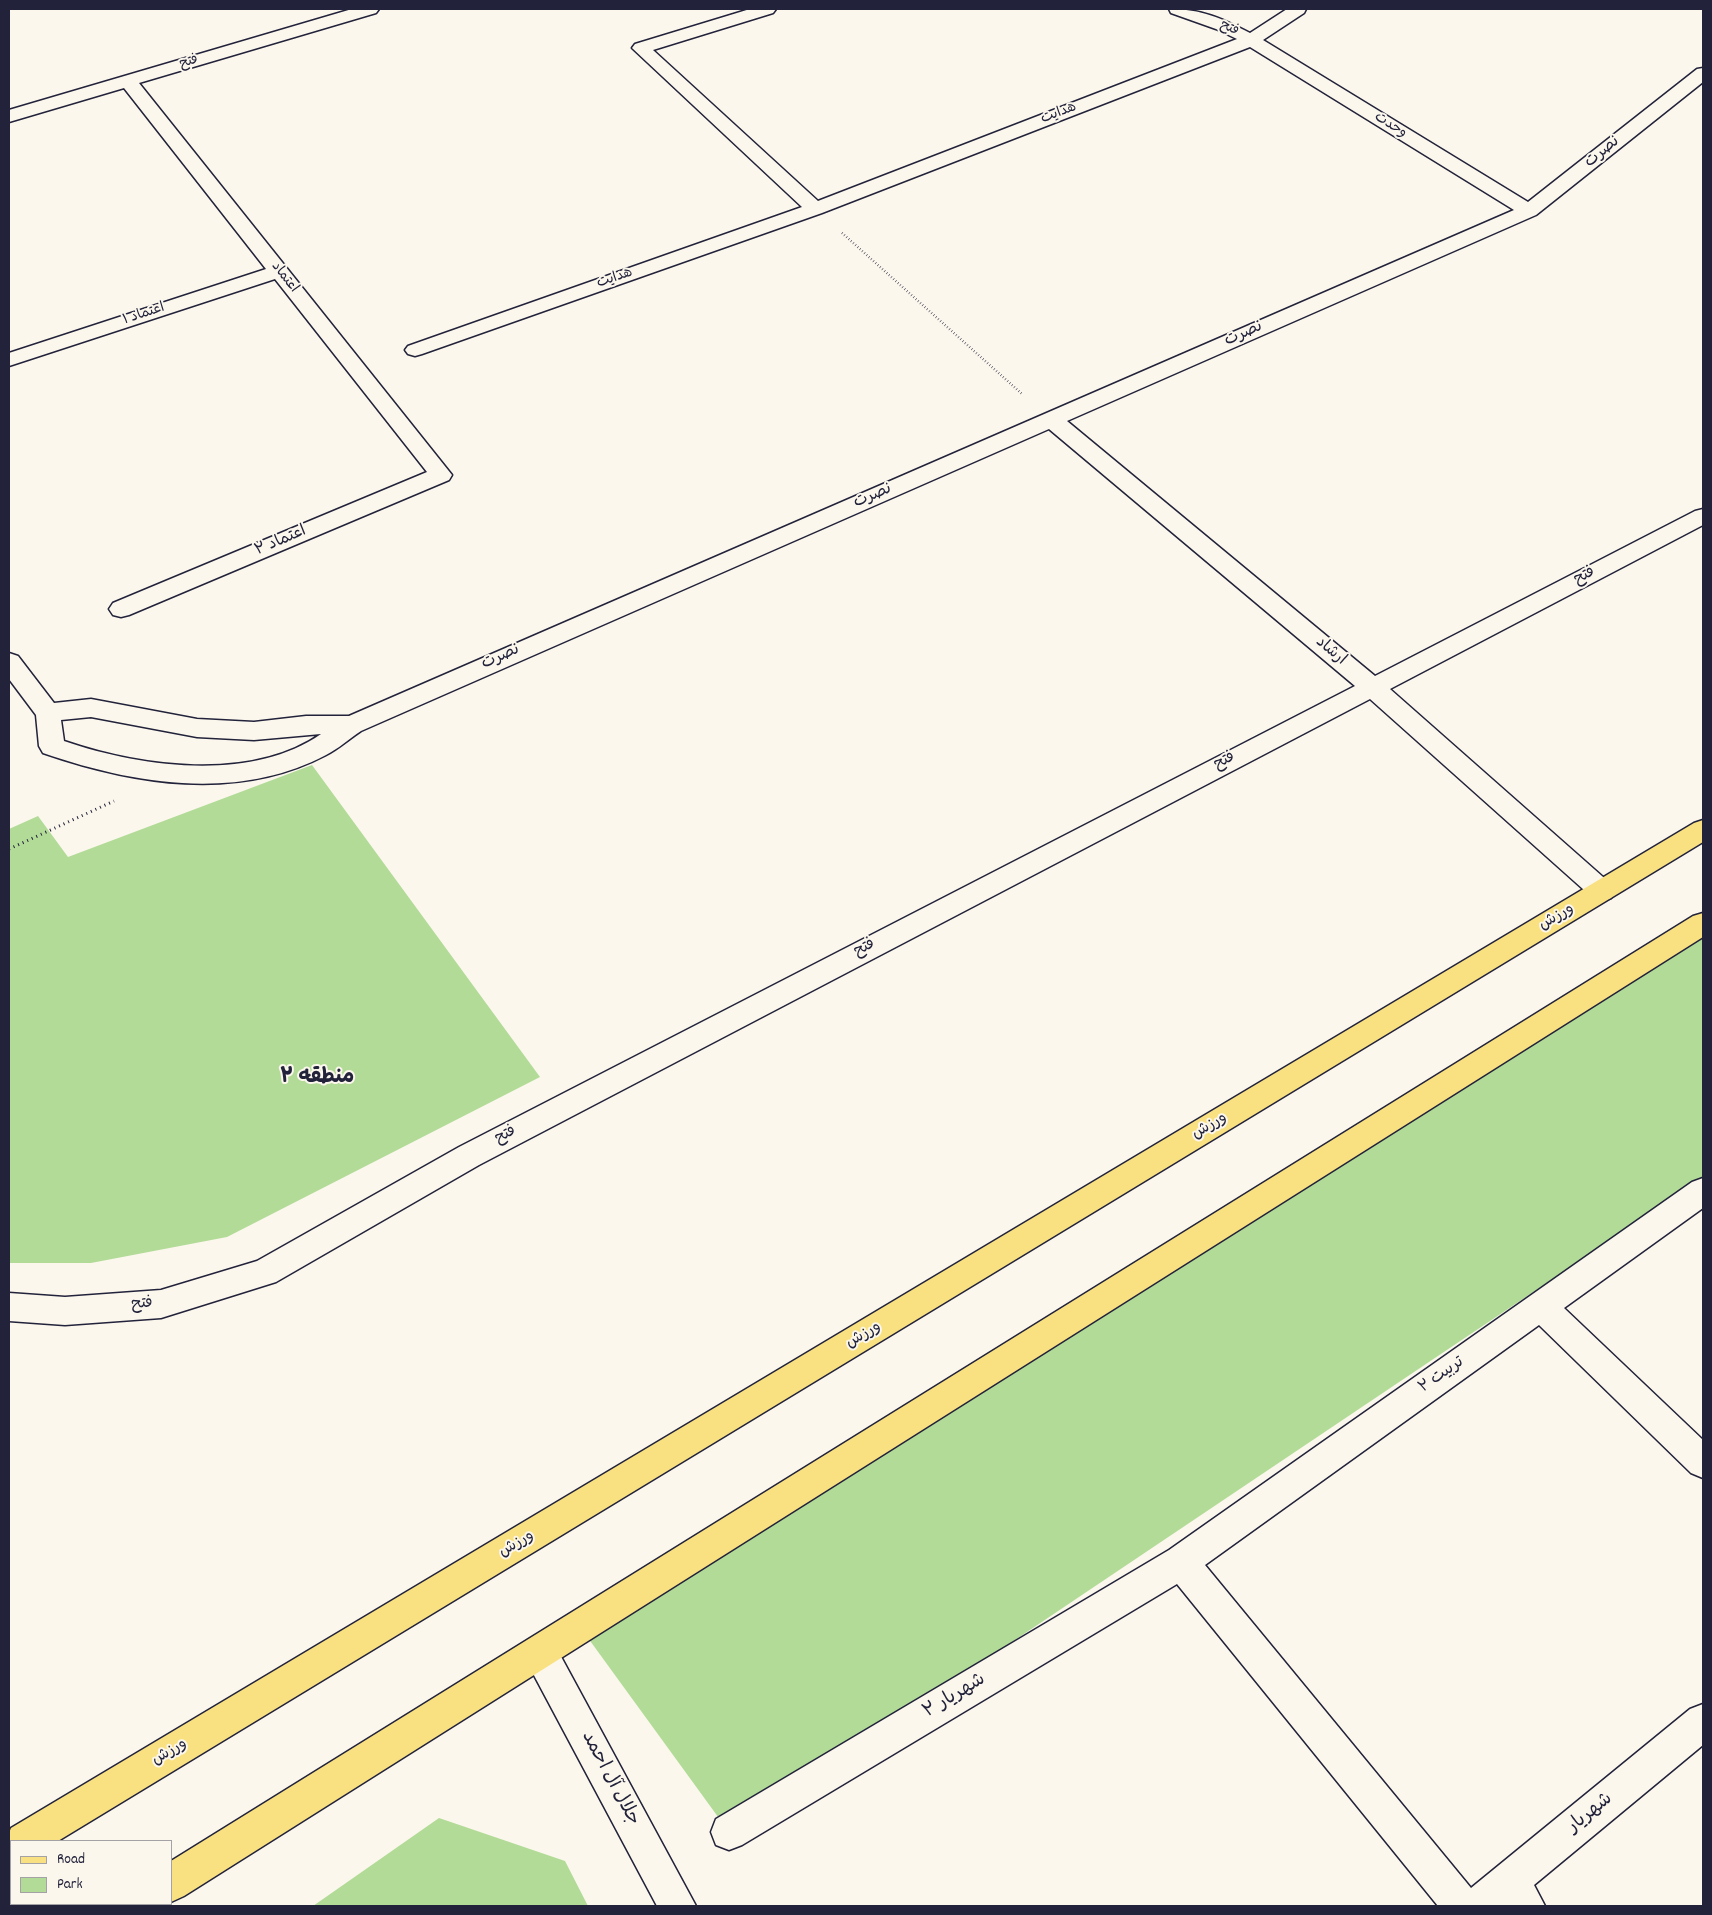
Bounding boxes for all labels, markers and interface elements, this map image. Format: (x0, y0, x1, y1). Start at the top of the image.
street label: فتح (1217, 17, 1241, 41)
street label: فتح (178, 52, 200, 74)
street label: هدایت (1039, 100, 1079, 128)
street label: وحدت (1371, 109, 1409, 143)
street label: نصرت (1582, 133, 1624, 173)
street label: اعتماد (267, 259, 301, 297)
street label: هدایت (595, 265, 635, 293)
street label: اعتماد ۱ (121, 300, 167, 330)
street label: نصرت (1222, 318, 1266, 352)
street label: نصرت (851, 480, 895, 514)
street label: اعتماد ۲ (252, 523, 310, 561)
street label: فتح (1571, 564, 1599, 590)
street label: ارشاد (1311, 634, 1349, 670)
street label: نصرت (479, 641, 523, 675)
street label: فتح (1211, 749, 1239, 775)
street label: ورزش (1536, 900, 1578, 936)
street label: فتح (851, 936, 879, 962)
district label: منطقه ۲ (280, 1066, 354, 1092)
street label: ورزش (1189, 1109, 1231, 1145)
street label: فتح (492, 1123, 520, 1149)
street label: فتح (131, 1295, 153, 1315)
street label: ورزش (843, 1318, 885, 1354)
street label: تربیت ۲ (1416, 1354, 1468, 1398)
street label: ورزش (496, 1527, 538, 1563)
street label: شهریار ۲ (920, 1669, 990, 1725)
street label: جلال آل احمد (575, 1728, 643, 1830)
street label: ورزش (149, 1735, 191, 1771)
street label: شهریار (1564, 1789, 1618, 1839)
legend (10, 1840, 172, 1905)
text: Road (57, 1849, 85, 1871)
text: Park (57, 1874, 83, 1896)

